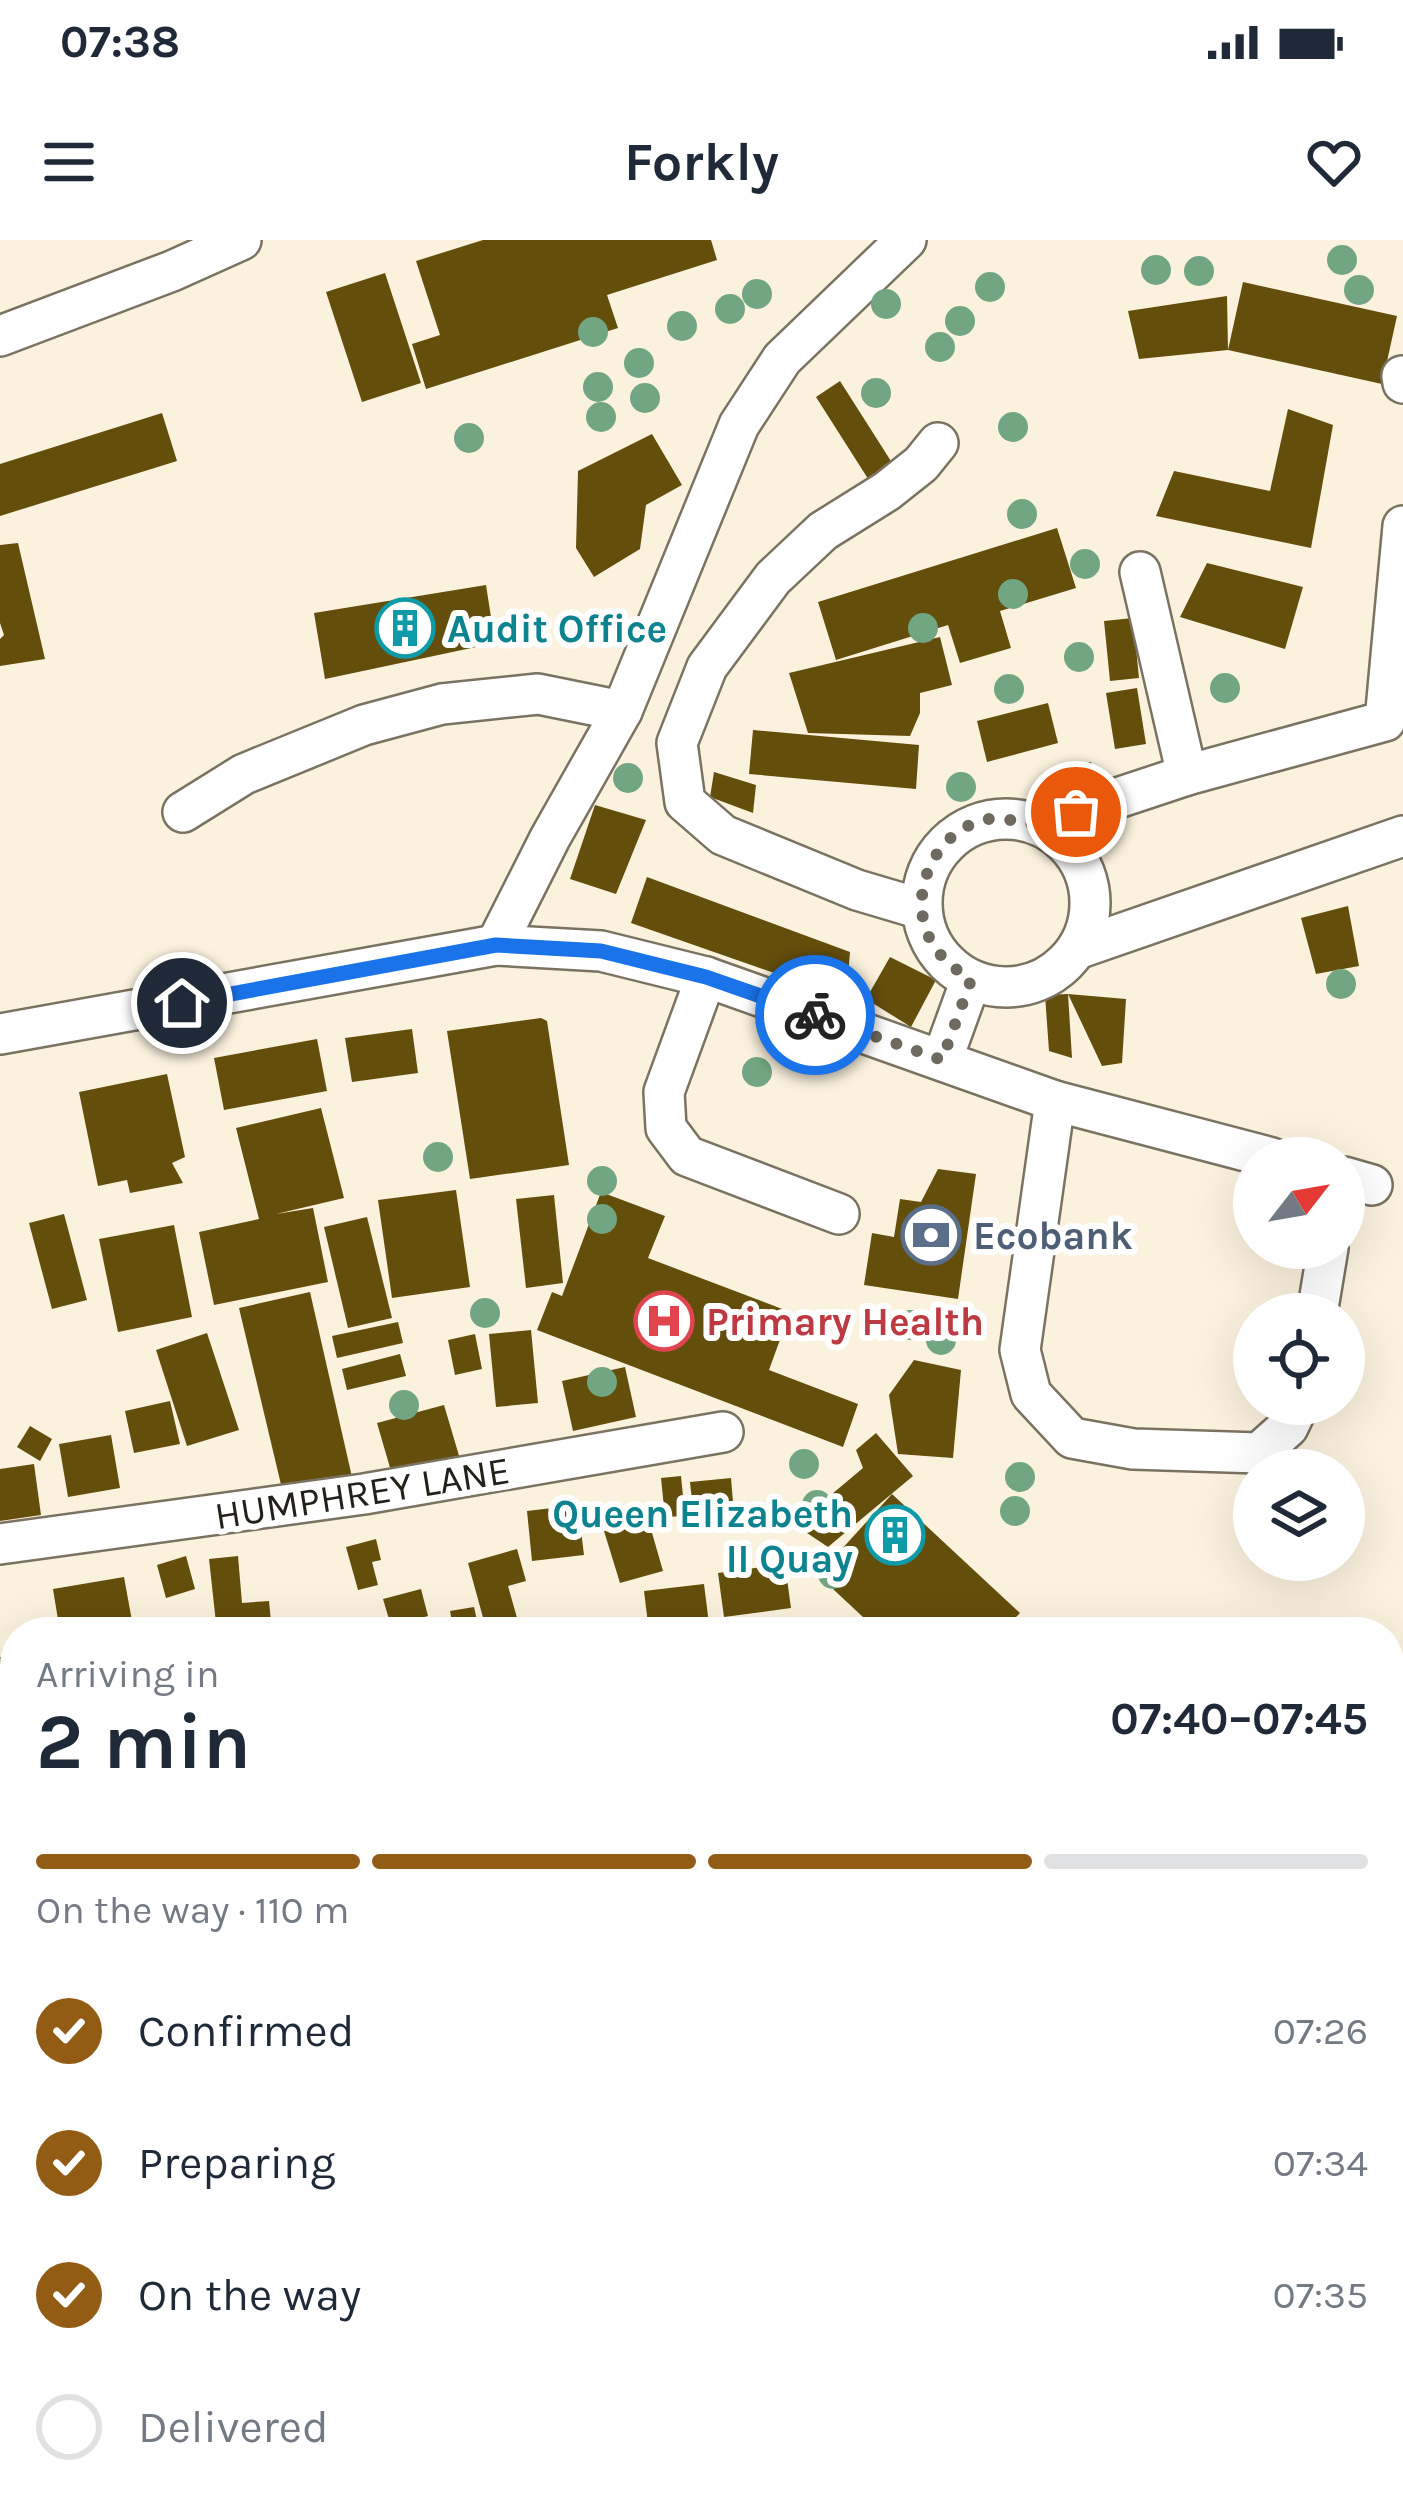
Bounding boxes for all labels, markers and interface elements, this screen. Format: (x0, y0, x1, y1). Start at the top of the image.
text: 07:38 (60, 16, 180, 68)
icon: menu (36, 129, 102, 195)
icon: heart (1301, 129, 1367, 195)
text: Forkly (624, 130, 779, 194)
building icon: Audit Office (374, 597, 436, 659)
place label: Audit Office (447, 606, 667, 652)
pin (1025, 761, 1127, 863)
icon: bag (1043, 779, 1109, 845)
pin (131, 952, 233, 1054)
courier (755, 955, 875, 1075)
icon: home (149, 970, 215, 1036)
icon: bike (782, 982, 848, 1048)
north arrow (1233, 1137, 1365, 1269)
map controls (1233, 1137, 1365, 1581)
bank icon: Ecobank (900, 1204, 962, 1266)
place label: Ecobank (973, 1213, 1133, 1259)
hospital icon: Primary Health (633, 1290, 695, 1352)
button: locate (1233, 1293, 1365, 1425)
place label: Primary Health (706, 1299, 984, 1345)
street label: HUMPHREY LANE (211, 1447, 513, 1539)
button: layers (1233, 1449, 1365, 1581)
place label: Queen Elizabeth II Quay (552, 1491, 853, 1582)
building icon: Queen Elizabeth II Quay (864, 1504, 926, 1566)
text: Arriving in (36, 1651, 219, 1697)
text: 07:40–07:45 (1110, 1693, 1368, 1745)
text: 2 min (36, 1696, 251, 1788)
text: On the way · 110 m (36, 1887, 350, 1933)
icon: check (36, 1998, 102, 2064)
text: Confirmed (138, 2005, 354, 2057)
text: 07:26 (1273, 2008, 1368, 2054)
icon: check (36, 2130, 102, 2196)
text: Preparing (138, 2137, 336, 2189)
text: 07:34 (1273, 2140, 1368, 2186)
icon: check (36, 2262, 102, 2328)
text: On the way (138, 2269, 361, 2321)
text: 07:35 (1273, 2272, 1368, 2318)
text: Delivered (138, 2401, 329, 2453)

